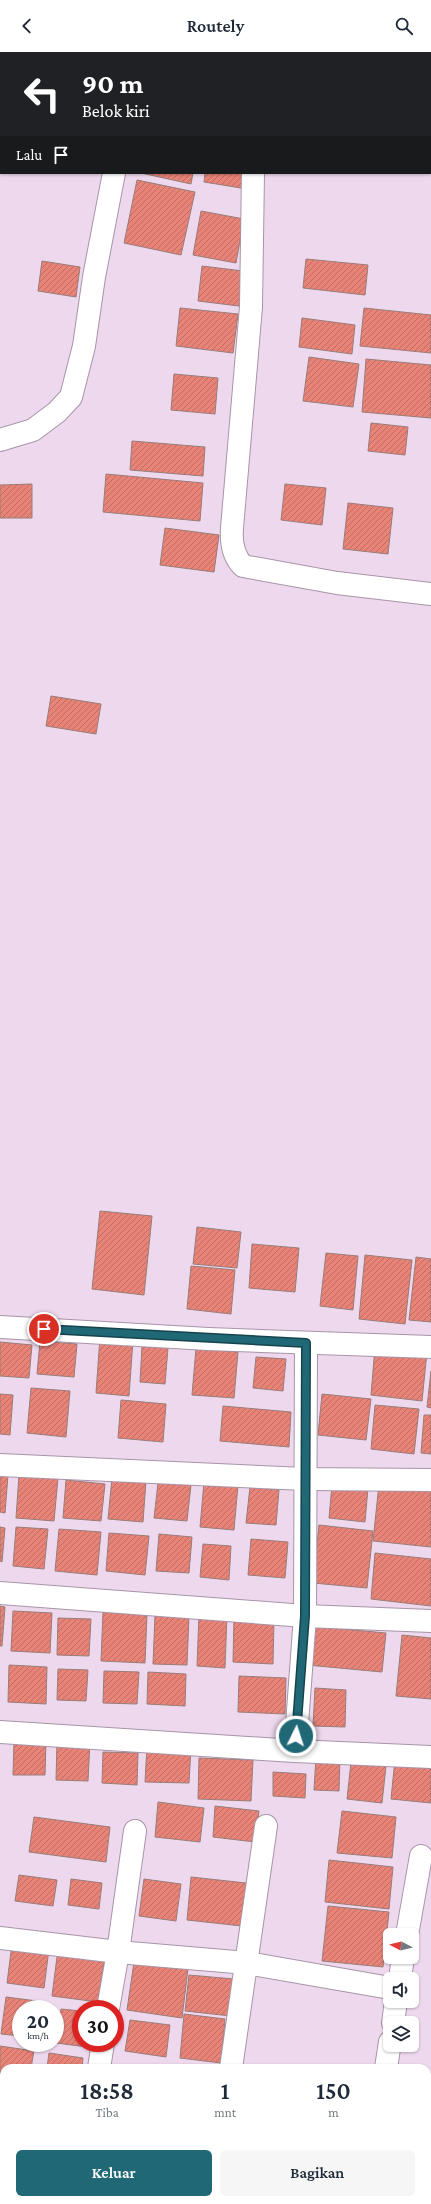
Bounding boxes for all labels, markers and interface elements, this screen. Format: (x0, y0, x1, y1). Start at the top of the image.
icon: back (16, 15, 38, 37)
icon: search (393, 15, 415, 37)
text: Routely (187, 16, 244, 36)
icon: left (16, 68, 68, 120)
text: 90 m (82, 68, 143, 99)
text: Belok kiri (82, 101, 150, 121)
icon: arrive (50, 144, 72, 166)
text: Lalu (16, 147, 42, 163)
pin (27, 1312, 61, 1346)
icon: arrive (33, 1318, 55, 1340)
position arrow (275, 1715, 317, 1757)
north arrow (383, 1928, 419, 1964)
map controls (383, 1928, 419, 2052)
button: sound (383, 1972, 419, 2008)
speed limit sign: 30 (72, 2000, 124, 2052)
text: 20 (27, 2010, 49, 2032)
button: layers (383, 2016, 419, 2052)
text: km/h (27, 2030, 49, 2041)
text: 18:58 (80, 2077, 134, 2104)
text: 1 (221, 2077, 229, 2104)
text: 150 (316, 2077, 351, 2104)
text: Tiba (96, 2105, 119, 2120)
text: mnt (214, 2105, 236, 2120)
text: m (328, 2105, 339, 2120)
button: Keluar (16, 2150, 212, 2196)
button: Bagikan (220, 2150, 415, 2196)

